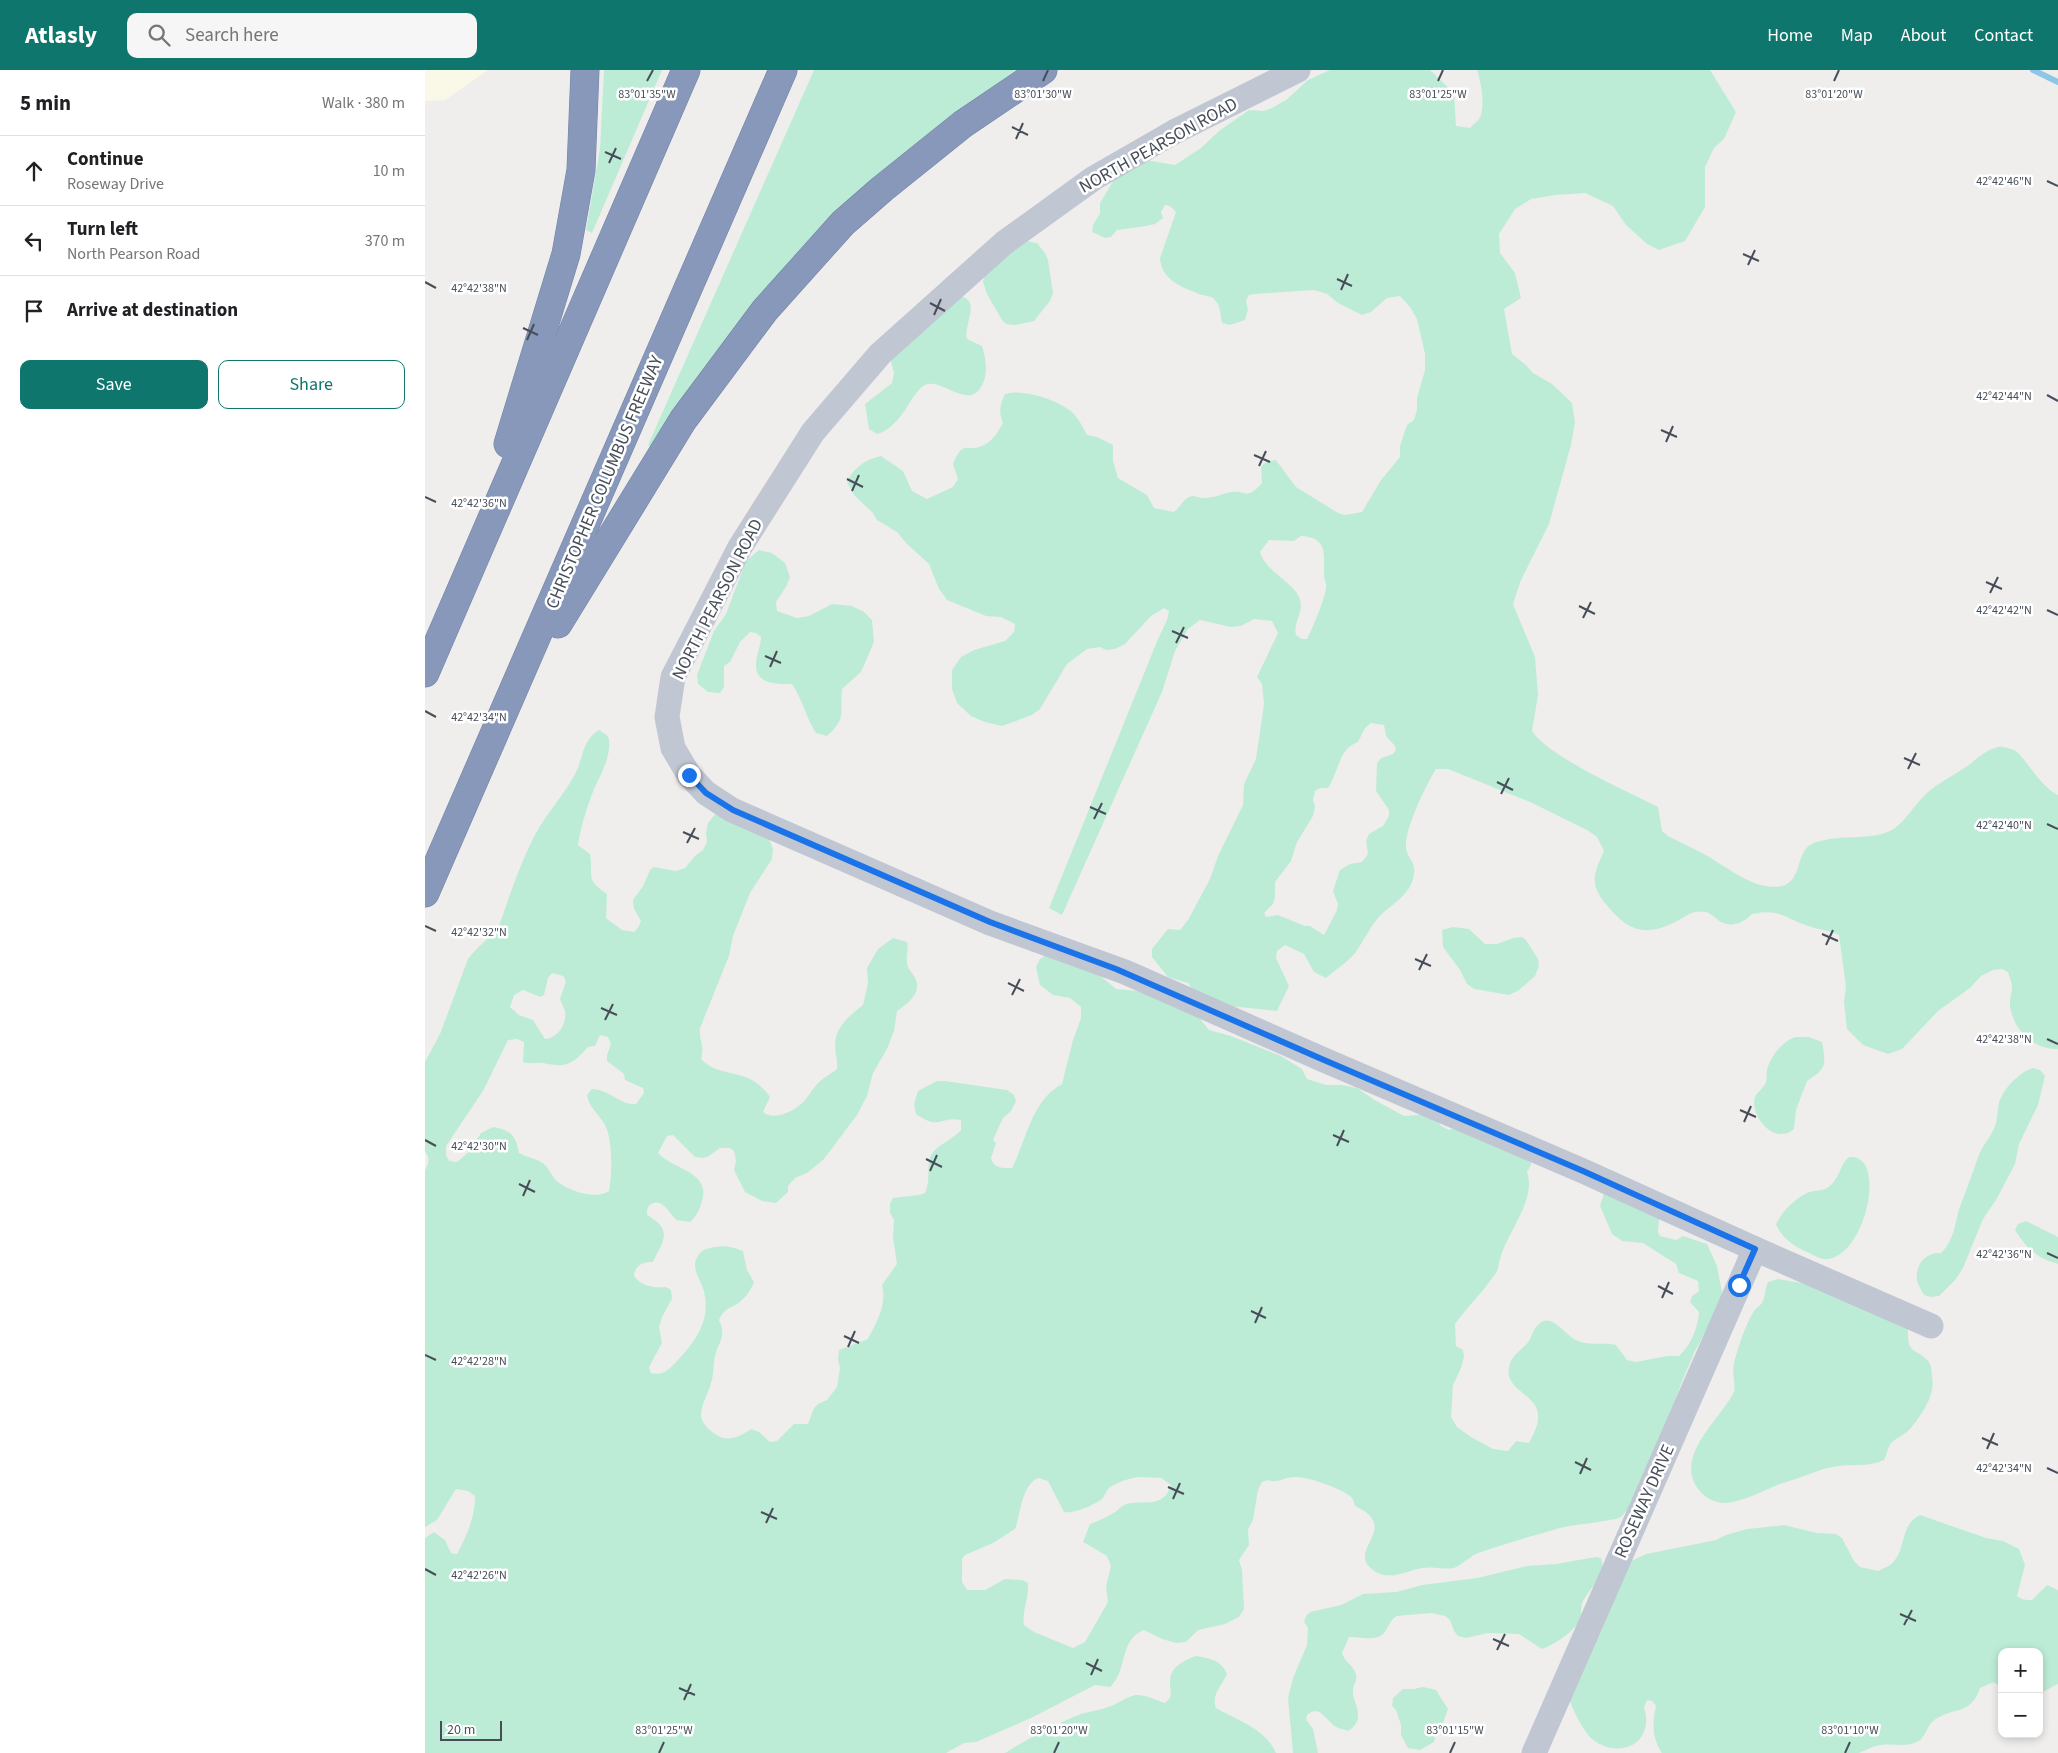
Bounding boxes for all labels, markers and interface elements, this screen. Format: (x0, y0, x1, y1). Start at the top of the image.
search box (127, 13, 477, 58)
text: Atlasly (25, 18, 97, 53)
icon: search (145, 21, 173, 49)
text: Search here (185, 22, 279, 49)
text: Home (1767, 23, 1813, 48)
text: Map (1841, 23, 1873, 48)
text: About (1901, 23, 1946, 48)
text: Contact (1974, 23, 2033, 48)
text: 83°01'35"W (618, 86, 676, 103)
text: 83°01'30"W (1014, 86, 1072, 103)
text: 83°01'25"W (1409, 86, 1467, 103)
text: 83°01'20"W (1805, 86, 1863, 103)
text: 5 min (20, 88, 71, 118)
street label: NORTH PEARSON ROAD (1074, 91, 1242, 199)
text: Walk · 380 m (322, 92, 405, 114)
text: Continue (67, 146, 144, 173)
icon: ahead (20, 157, 48, 185)
text: 10 m (373, 160, 405, 182)
text: Roseway Drive (67, 173, 164, 195)
text: 42°42'46"N (1976, 173, 2032, 190)
text: Turn left (67, 216, 138, 243)
icon: left (20, 227, 48, 255)
text: 370 m (365, 230, 405, 252)
text: North Pearson Road (67, 243, 201, 265)
text: 42°42'38"N (451, 280, 507, 297)
icon: arrive (20, 297, 48, 325)
text: Arrive at destination (67, 297, 238, 324)
street label: CHRISTOPHER COLUMBUS FREEWAY (540, 351, 669, 613)
button: Save (20, 360, 208, 409)
button: Share (218, 360, 405, 409)
text: 42°42'44"N (1976, 388, 2032, 405)
text: 42°42'36"N (451, 495, 507, 512)
street label: NORTH PEARSON ROAD (666, 514, 769, 684)
text: 42°42'42"N (1976, 602, 2032, 619)
text: 42°42'34"N (451, 709, 507, 726)
route end (678, 764, 701, 787)
text: 42°42'40"N (1976, 817, 2032, 834)
text: 42°42'32"N (451, 924, 507, 941)
text: 42°42'38"N (1976, 1031, 2032, 1048)
text: 42°42'30"N (451, 1138, 507, 1155)
text: 42°42'36"N (1976, 1246, 2032, 1263)
route start (1728, 1274, 1751, 1297)
text: 42°42'28"N (451, 1353, 507, 1370)
street label: ROSEWAY DRIVE (1608, 1440, 1681, 1562)
text: 42°42'34"N (1976, 1460, 2032, 1477)
text: 42°42'26"N (451, 1567, 507, 1584)
map controls (1998, 1648, 2043, 1738)
button: + (1998, 1648, 2043, 1693)
button: − (1998, 1693, 2043, 1738)
scale bar (440, 1718, 503, 1741)
text: 20 m (447, 1720, 475, 1740)
text: 83°01'25"W (635, 1722, 693, 1739)
text: 83°01'20"W (1030, 1722, 1088, 1739)
text: 83°01'15"W (1426, 1722, 1484, 1739)
text: 83°01'10"W (1821, 1722, 1879, 1739)

